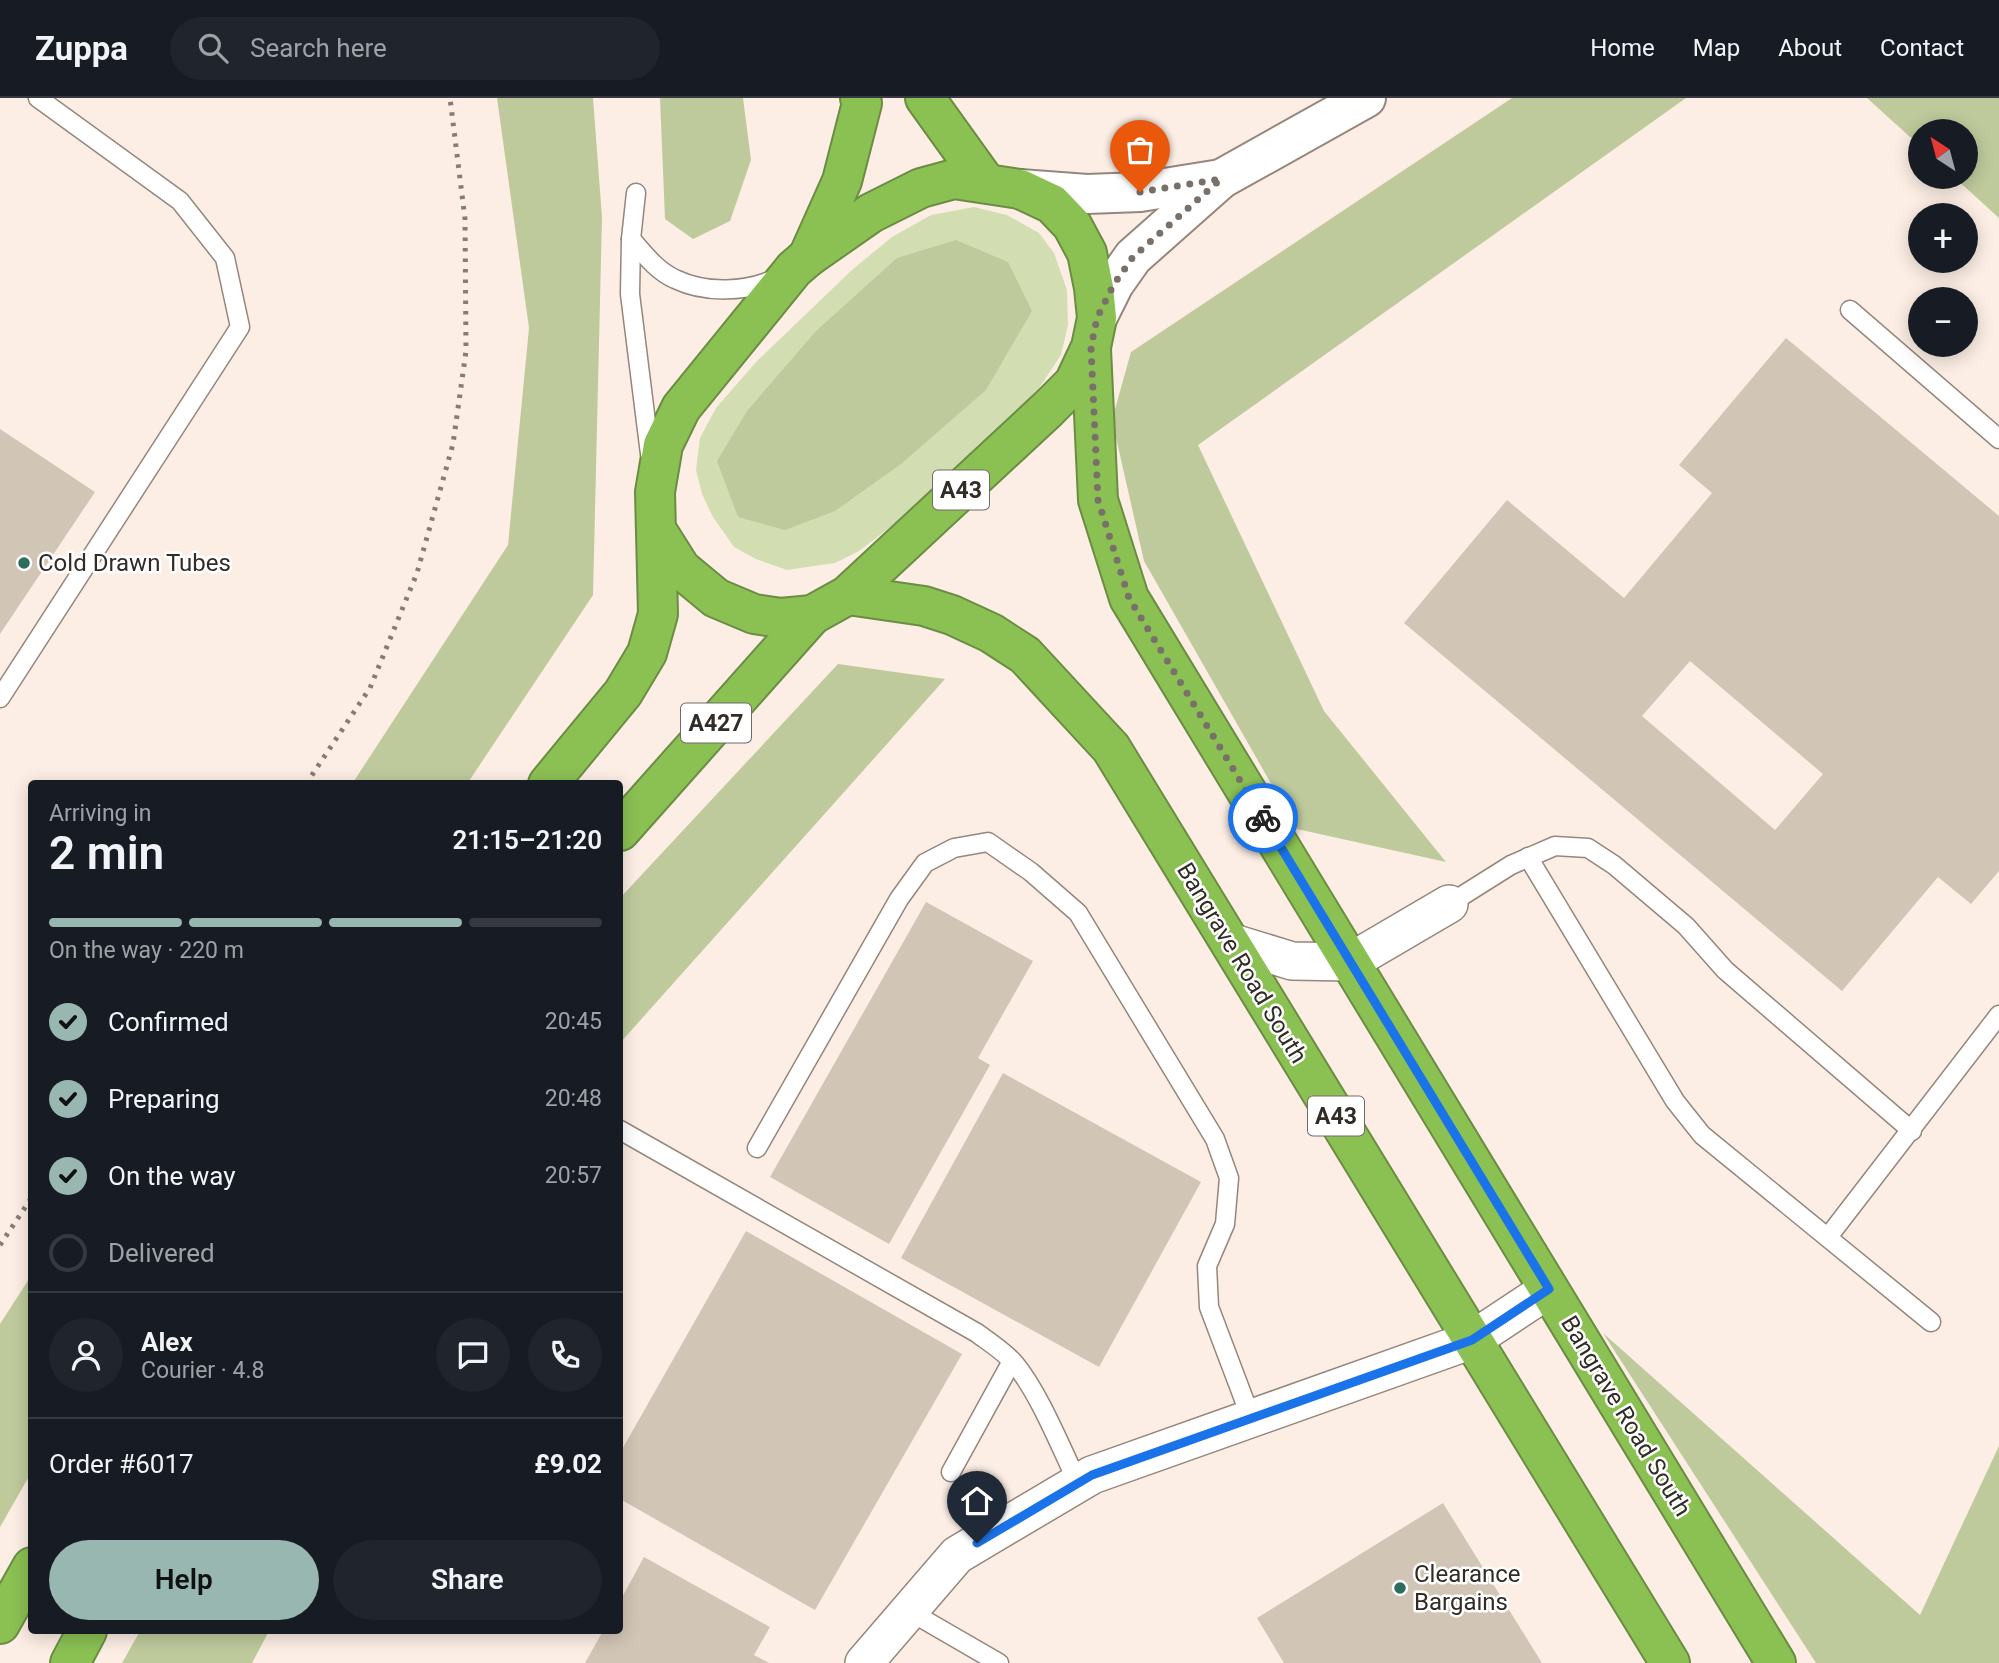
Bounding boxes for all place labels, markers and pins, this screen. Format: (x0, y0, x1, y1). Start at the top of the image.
pin (1110, 120, 1170, 192)
place label: Cold Drawn Tubes (38, 549, 231, 577)
marker: Cold Drawn Tubes (16, 555, 32, 571)
pin (947, 1471, 1007, 1543)
place label: Clearance Bargains (1414, 1560, 1521, 1616)
marker: Clearance Bargains (1392, 1580, 1408, 1596)

